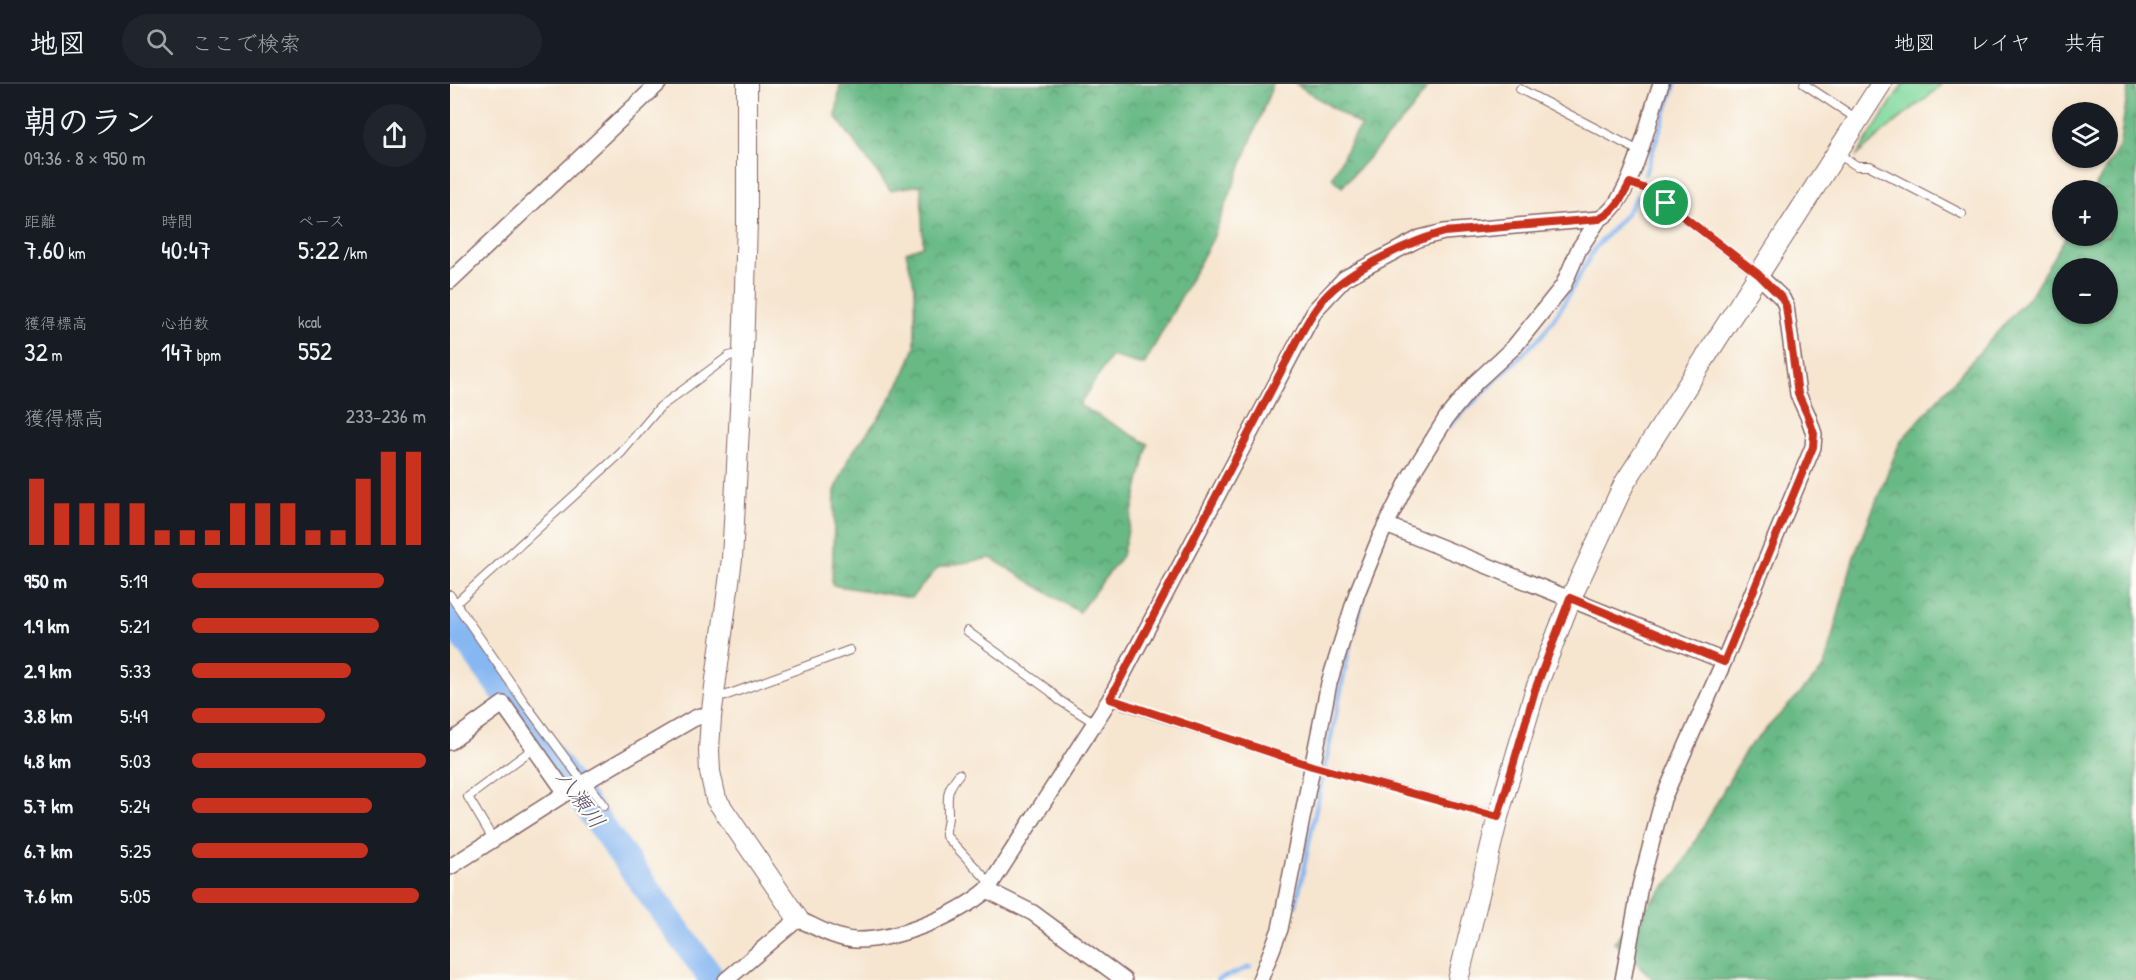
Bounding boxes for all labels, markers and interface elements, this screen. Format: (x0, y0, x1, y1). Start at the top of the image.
search box (122, 14, 542, 68)
text: 地図 (30, 24, 86, 62)
icon: search (143, 25, 176, 58)
text: ここで検索 (191, 28, 301, 58)
text: 地図 (1894, 28, 1936, 57)
text: レイヤ (1969, 28, 2031, 57)
text: 共有 (2064, 28, 2106, 57)
text: 朝のラン (24, 99, 156, 143)
map controls (2052, 102, 2118, 324)
button: layers (2052, 102, 2118, 168)
button: share (363, 104, 426, 167)
text: 09:36 · 8 × 950 m (24, 144, 146, 171)
pin (1640, 177, 1691, 228)
button: + (2052, 180, 2118, 246)
icon: arrive (1649, 186, 1682, 219)
text: 距離 (24, 210, 56, 232)
text: 時間 (161, 210, 193, 232)
text: ペース (298, 210, 345, 232)
text: 7.60 (24, 232, 64, 267)
text: 40:47 (161, 232, 211, 267)
text: 5:22 (298, 232, 339, 267)
text: km (64, 242, 86, 264)
text: /km (339, 242, 367, 264)
button: − (2052, 258, 2118, 324)
text: kcal (298, 311, 321, 333)
text: 獲得標高 (24, 312, 88, 334)
text: 心拍数 (161, 312, 209, 334)
text: 552 (298, 333, 332, 368)
text: 32 (24, 334, 48, 369)
text: 147 (161, 334, 193, 369)
text: m (48, 344, 62, 366)
text: bpm (193, 344, 221, 366)
text: 233–236 m (346, 402, 426, 429)
text: 獲得標高 (24, 404, 104, 431)
text: 950 m (24, 567, 67, 594)
text: 5:19 (120, 567, 148, 594)
text: 1.9 km (24, 612, 69, 639)
text: 5:21 (120, 612, 150, 639)
text: 2.9 km (24, 657, 71, 684)
text: 5:33 (120, 657, 151, 684)
text: 3.8 km (24, 702, 72, 729)
text: 5:49 (120, 702, 148, 729)
text: 4.8 km (24, 747, 71, 774)
text: 5:03 (120, 747, 151, 774)
water label: 八瀬川 (549, 763, 613, 835)
text: 5.7 km (24, 792, 73, 819)
text: 5:24 (120, 792, 150, 819)
text: 6.7 km (24, 837, 73, 864)
text: 5:25 (120, 837, 151, 864)
text: 7.6 km (24, 882, 73, 909)
text: 5:05 (120, 882, 151, 909)

